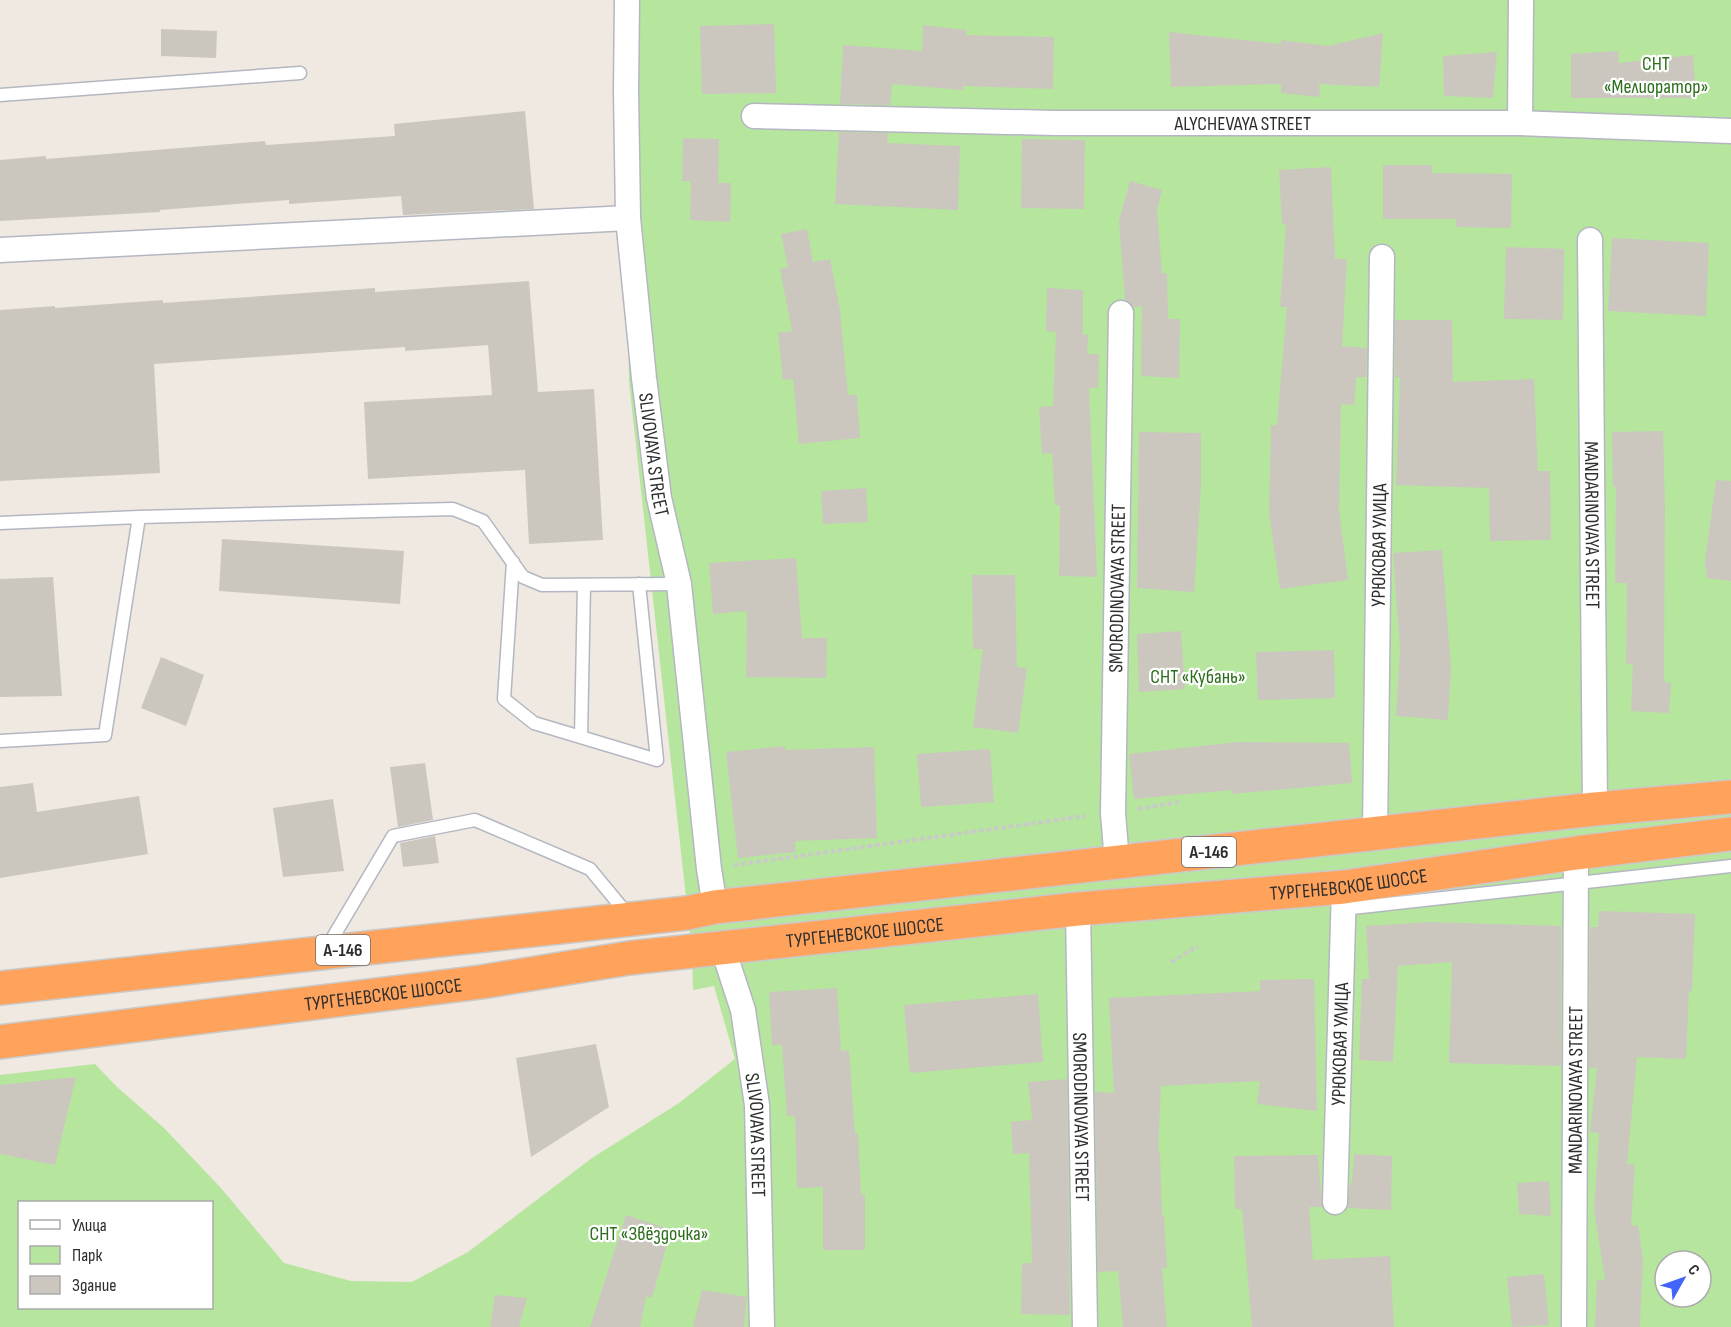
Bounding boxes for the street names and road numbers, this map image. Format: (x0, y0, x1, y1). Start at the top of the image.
street label: ALYCHEVAYA STREET (1174, 112, 1311, 136)
street label: SLIVOVAYA STREET (633, 391, 674, 519)
street label: MANDARINOVAYA STREET (1579, 441, 1604, 609)
street label: УРЮКОВАЯ УЛИЦА (1367, 483, 1392, 607)
street label: SMORODINOVAYA STREET (1104, 504, 1131, 673)
road number: А-146 (1182, 837, 1236, 867)
street label: ТУРГЕНЕВСКОЕ ШОССЕ (1269, 864, 1429, 906)
street label: ТУРГЕНЕВСКОЕ ШОССЕ (785, 913, 945, 954)
road number: А-146 (316, 935, 370, 965)
street label: ТУРГЕНЕВСКОЕ ШОССЕ (303, 973, 463, 1017)
street label: УРЮКОВАЯ УЛИЦА (1327, 982, 1354, 1106)
street label: MANDARINOVAYA STREET (1564, 1006, 1588, 1174)
street label: SMORODINOVAYA STREET (1067, 1032, 1094, 1202)
street label: SLIVOVAYA STREET (739, 1071, 770, 1197)

